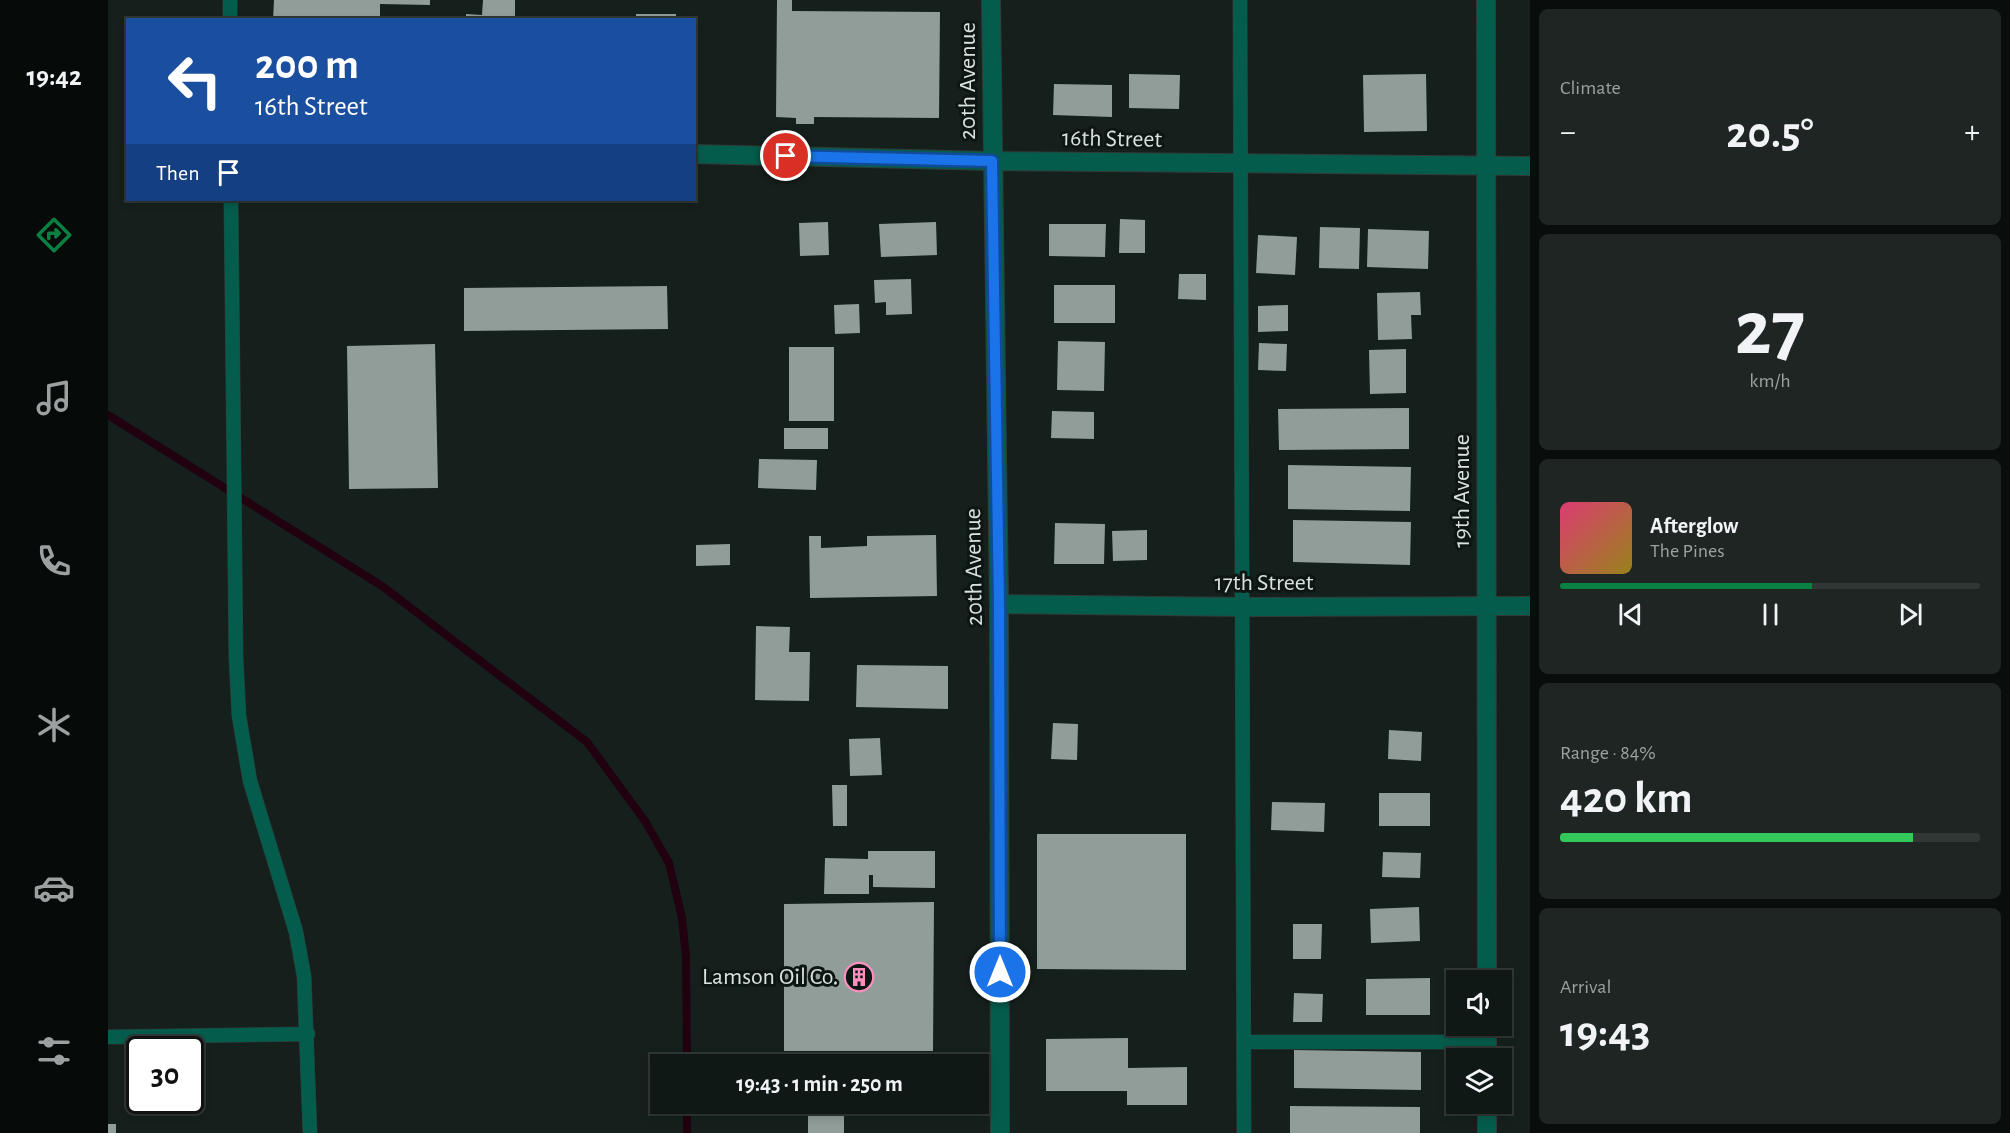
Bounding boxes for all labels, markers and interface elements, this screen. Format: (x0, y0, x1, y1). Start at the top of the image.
street label: 20th Avenue (956, 22, 980, 140)
icon: left (156, 42, 234, 120)
text: 200 m (255, 44, 359, 86)
text: 19:42 (26, 63, 82, 90)
text: Climate (1560, 78, 1621, 98)
text: 16th Street (255, 93, 368, 120)
text: 20.5° (1726, 111, 1814, 156)
text: − (1560, 116, 1576, 149)
text: + (1964, 116, 1980, 149)
street label: 16th Street (1062, 126, 1163, 152)
pin (760, 130, 811, 181)
icon: arrive (769, 139, 802, 172)
icon: arrive (212, 156, 245, 189)
text: Then (156, 162, 200, 184)
icon: directions (33, 214, 75, 256)
text: 27 (1735, 291, 1805, 369)
text: km/h (1749, 371, 1791, 391)
icon: music (33, 377, 75, 419)
street label: 19th Avenue (1450, 434, 1474, 548)
street label: 20th Avenue (961, 508, 987, 626)
text: Afterglow (1650, 515, 1738, 537)
icon: phone (33, 540, 75, 582)
text: The Pines (1650, 541, 1725, 561)
street label: 17th Street (1215, 571, 1314, 595)
icon: previous (1614, 598, 1647, 631)
icon: pause (1754, 598, 1787, 631)
icon: next (1894, 598, 1927, 631)
icon: climate (33, 704, 75, 746)
text: Range · 84% (1560, 743, 1656, 763)
text: 420 km (1560, 776, 1693, 821)
icon: car (33, 867, 75, 909)
position arrow (968, 940, 1032, 1004)
building icon: Lamson Oil Co. (843, 961, 875, 993)
place label: Lamson Oil Co. (702, 965, 838, 989)
map controls (1446, 970, 1512, 1114)
button: sound (1446, 970, 1512, 1036)
text: Arrival (1560, 977, 1611, 997)
text: 19:43 (1560, 1010, 1650, 1055)
icon: filters (33, 1030, 75, 1072)
speed limit sign: 30 (126, 1036, 204, 1114)
button: layers (1446, 1048, 1512, 1114)
text: 19:43 · 1 min · 250 m (736, 1073, 903, 1095)

